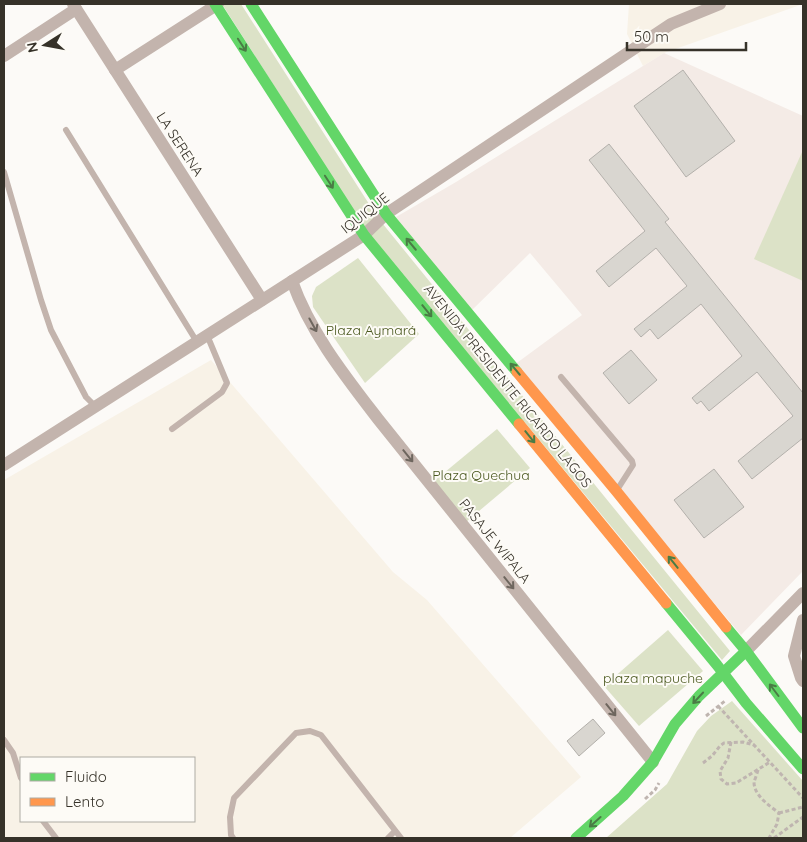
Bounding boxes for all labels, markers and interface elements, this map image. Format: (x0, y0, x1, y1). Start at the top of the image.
north arrow (20, 20, 70, 70)
scale bar (627, 20, 746, 52)
text: 50 m (634, 27, 669, 46)
one-way arrow (237, 37, 247, 51)
text: N (22, 41, 42, 54)
street label: LA SERENA (153, 109, 207, 179)
one-way arrow (324, 174, 334, 188)
street label: IQUIQUE (337, 188, 393, 238)
one-way arrow (405, 237, 416, 250)
street label: AVENIDA PRESIDENTE RICARDO LAGOS (420, 281, 596, 492)
one-way arrow (421, 305, 432, 318)
one-way arrow (308, 317, 318, 331)
park label: Plaza Aymará (326, 321, 416, 339)
one-way arrow (509, 362, 520, 375)
one-way arrow (524, 430, 535, 443)
one-way arrow (402, 449, 413, 462)
park label: Plaza Quechua (432, 466, 530, 484)
street label: PASAJE WIPALA (455, 495, 535, 587)
one-way arrow (668, 556, 679, 569)
one-way arrow (504, 576, 515, 589)
park label: plaza mapuche (603, 669, 703, 687)
one-way arrow (768, 684, 779, 697)
one-way arrow (692, 691, 704, 704)
one-way arrow (605, 703, 616, 716)
legend (20, 757, 195, 822)
text: Fluido (65, 767, 107, 786)
text: Lento (65, 792, 104, 811)
one-way arrow (588, 816, 601, 828)

